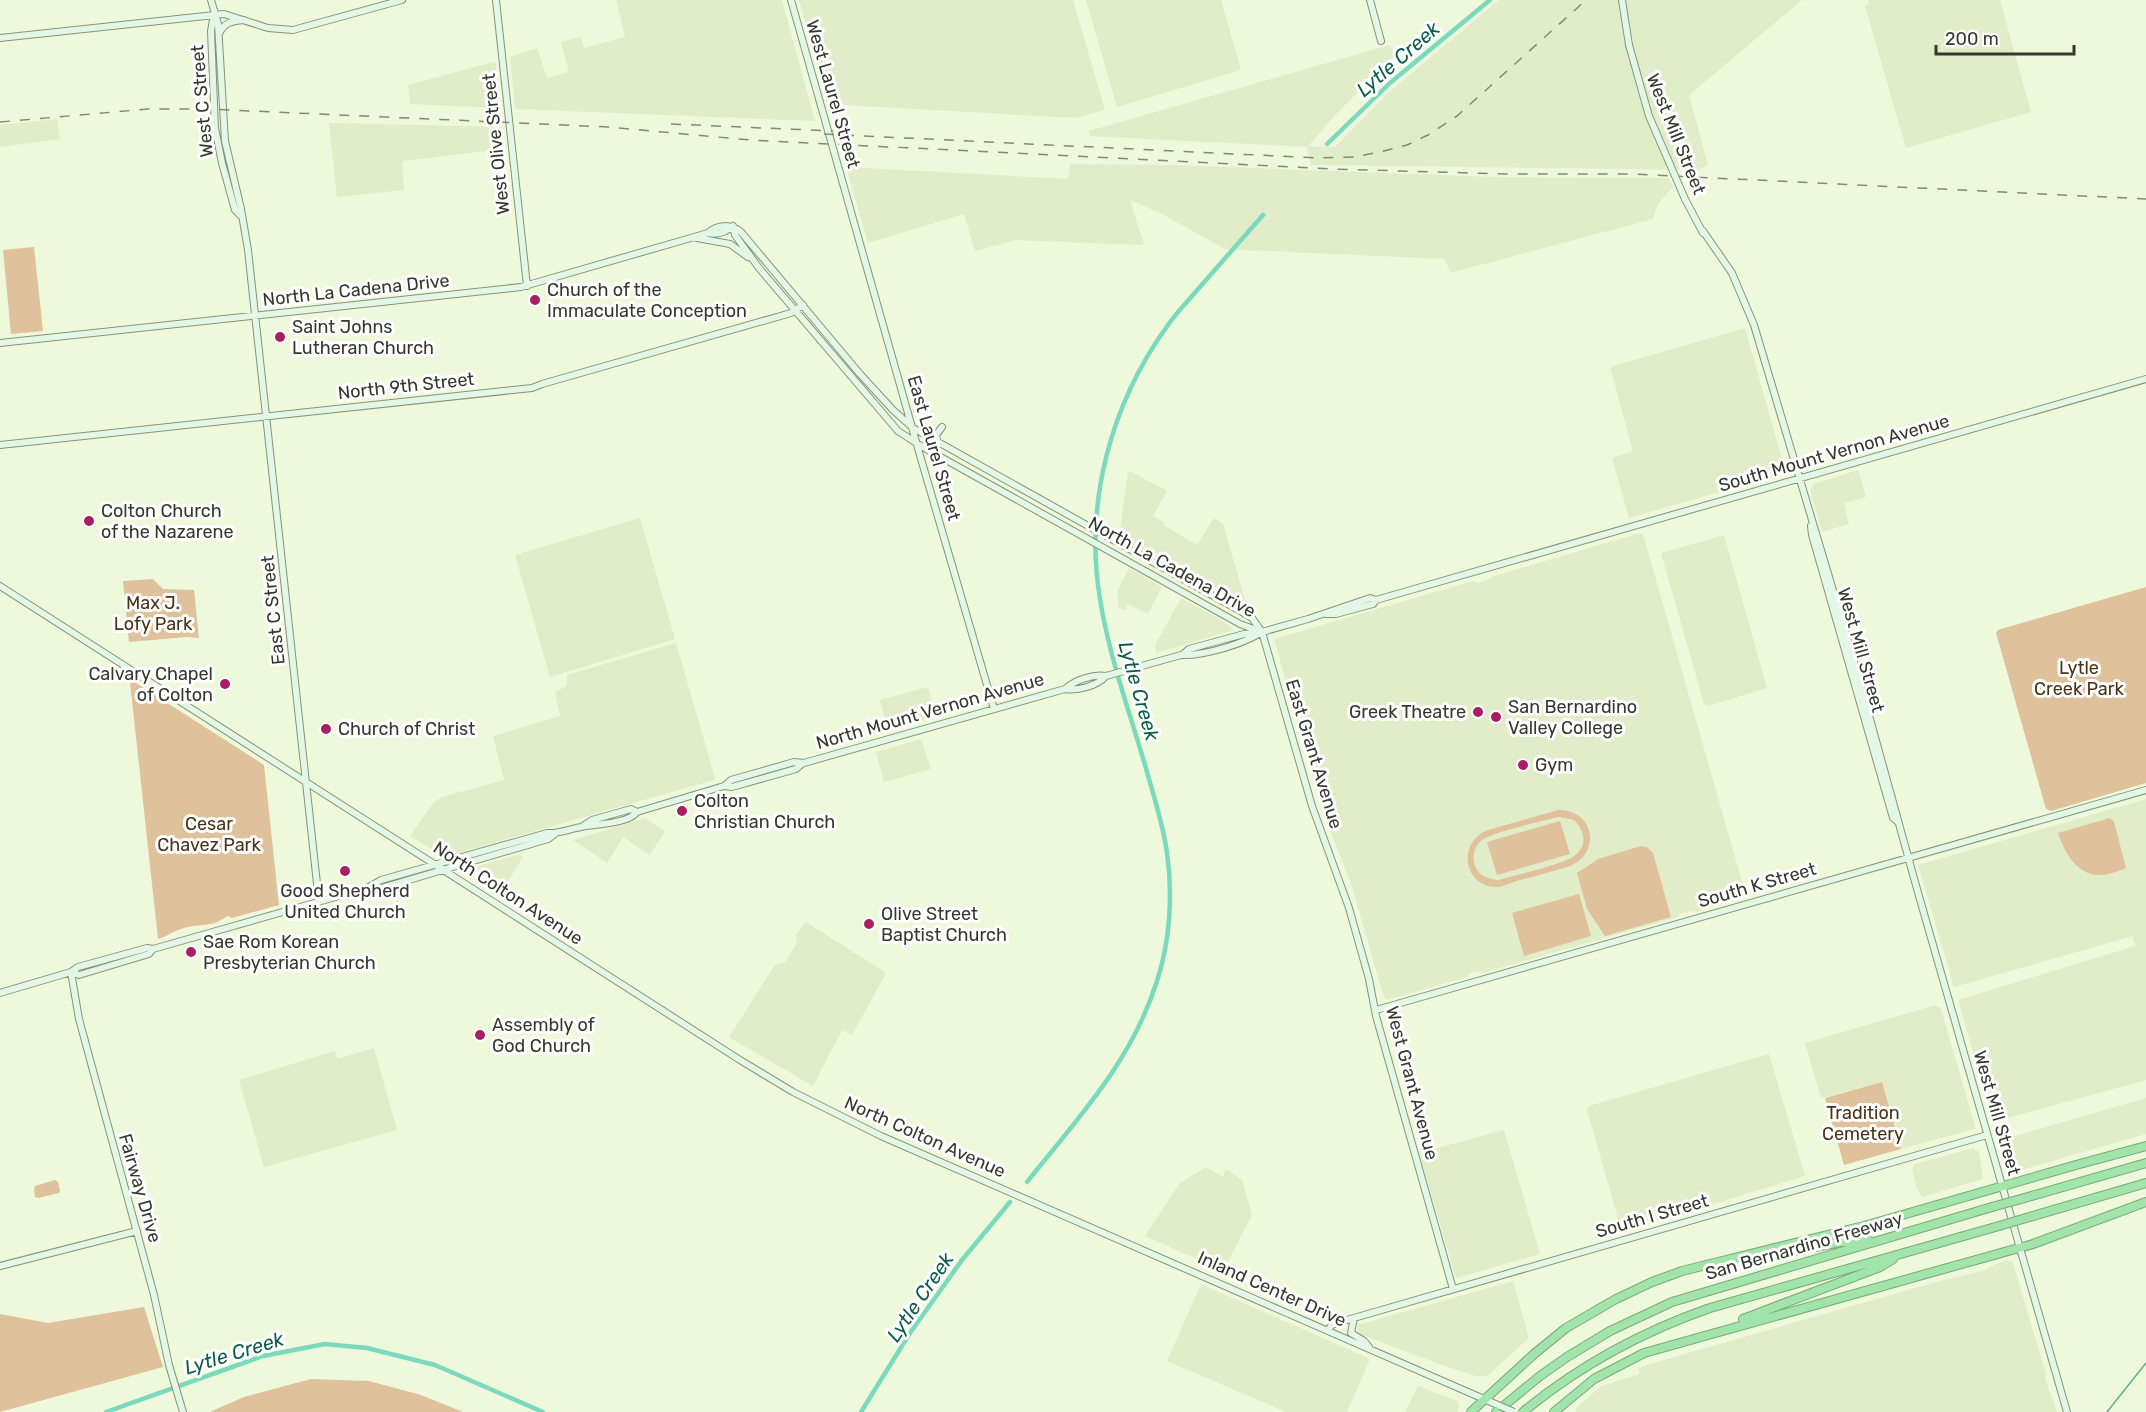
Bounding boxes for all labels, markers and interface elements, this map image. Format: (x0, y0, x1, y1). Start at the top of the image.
water label: Lytle Creek (1351, 16, 1445, 102)
street label: West Laurel Street (801, 17, 865, 171)
scale bar (1936, 18, 2074, 56)
text: 200 m (1945, 28, 1999, 50)
street label: West C Street (186, 44, 218, 158)
street label: West Mill Street (1642, 70, 1710, 198)
street label: West Olive Street (478, 72, 514, 216)
street label: North La Cadena Drive (261, 269, 451, 311)
place label: Church of the Immaculate Conception (547, 279, 747, 322)
marker: Church of the Immaculate Conception (528, 293, 542, 307)
place label: Saint Johns Lutheran Church (292, 316, 434, 359)
marker: Saint Johns Lutheran Church (273, 330, 287, 344)
street label: North 9th Street (337, 368, 475, 404)
street label: East Laurel Street (903, 373, 965, 523)
street label: South Mount Vernon Avenue (1716, 410, 1952, 496)
place label: Colton Church of the Nazarene (101, 500, 234, 543)
street label: North La Cadena Drive (1085, 512, 1259, 622)
marker: Colton Church of the Nazarene (82, 514, 96, 528)
street label: East C Street (256, 554, 290, 666)
street label: West Mill Street (1833, 585, 1889, 715)
park label: Max J. Lofy Park (114, 592, 193, 635)
water label: Lytle Creek (1113, 638, 1165, 744)
park label: Lytle Creek Park (2034, 657, 2125, 700)
place label: Calvary Chapel of Colton (88, 663, 213, 706)
street label: North Mount Vernon Avenue (813, 668, 1047, 754)
marker: Calvary Chapel of Colton (218, 677, 232, 691)
street label: East Grant Avenue (1281, 677, 1347, 831)
place label: San Bernardino Valley College (1508, 696, 1637, 739)
place label: Greek Theatre (1349, 701, 1466, 723)
marker: Greek Theatre (1471, 705, 1485, 719)
marker: San Bernardino Valley College (1489, 710, 1503, 724)
place label: Church of Christ (338, 718, 475, 740)
marker: Church of Christ (319, 722, 333, 736)
place label: Gym (1535, 754, 1573, 776)
marker: Gym (1516, 758, 1530, 772)
place label: Colton Christian Church (694, 790, 835, 833)
marker: Colton Christian Church (675, 804, 689, 818)
park label: Cesar Chavez Park (157, 813, 261, 856)
street label: North Colton Avenue (429, 836, 587, 950)
street label: South K Street (1695, 858, 1819, 912)
marker: Good Shepherd United Church (338, 864, 352, 878)
place label: Good Shepherd United Church (280, 880, 410, 923)
place label: Olive Street Baptist Church (881, 903, 1007, 946)
marker: Olive Street Baptist Church (862, 917, 876, 931)
place label: Sae Rom Korean Presbyterian Church (203, 931, 376, 974)
marker: Sae Rom Korean Presbyterian Church (184, 945, 198, 959)
street label: West Grant Avenue (1381, 1004, 1443, 1162)
place label: Assembly of God Church (492, 1014, 595, 1057)
marker: Assembly of God Church (473, 1028, 487, 1042)
street label: West Mill Street (1969, 1048, 2025, 1178)
street label: North Colton Avenue (841, 1092, 1009, 1182)
park label: Tradition Cemetery (1822, 1102, 1904, 1145)
street label: Fairway Drive (114, 1131, 166, 1245)
street label: South I Street (1593, 1189, 1711, 1243)
street label: San Bernardino Freeway (1703, 1207, 1905, 1285)
street label: Inland Center Drive (1194, 1246, 1350, 1332)
water label: Lytle Creek (881, 1247, 959, 1346)
water label: Lytle Creek (181, 1326, 287, 1379)

